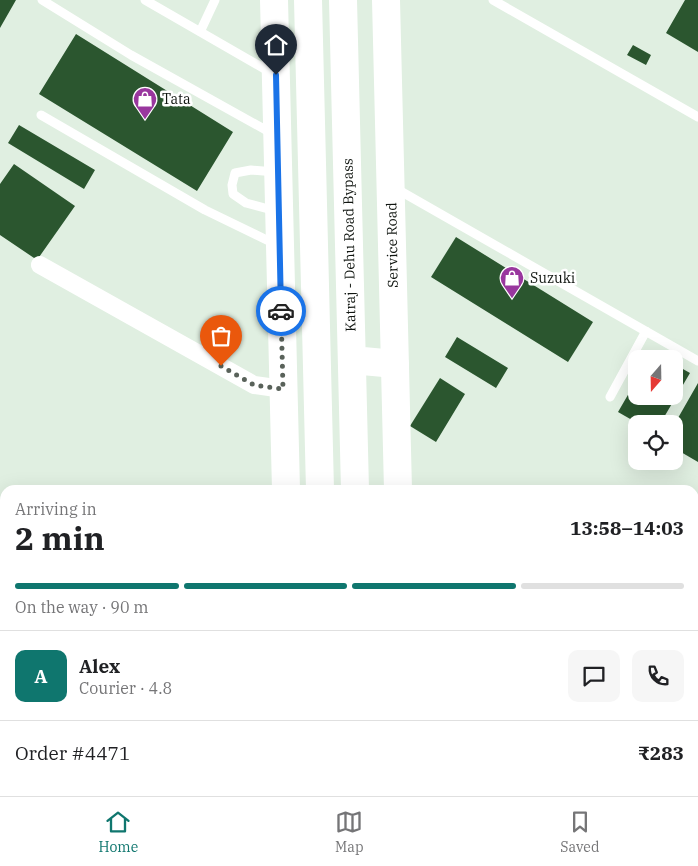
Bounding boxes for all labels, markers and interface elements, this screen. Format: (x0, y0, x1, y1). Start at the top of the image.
pin (255, 24, 297, 75)
icon: home (262, 31, 290, 59)
shop icon: Tata (132, 86, 158, 120)
place label: Tata (162, 90, 191, 108)
street label: Katraj - Dehu Road Bypass (338, 158, 360, 332)
street label: Service Road (382, 202, 402, 288)
shop icon: Suzuki (499, 265, 525, 299)
place label: Suzuki (530, 269, 575, 287)
courier (256, 286, 306, 336)
icon: car (267, 297, 295, 325)
pin (200, 315, 242, 366)
icon: bag (207, 322, 235, 350)
north arrow (628, 350, 682, 405)
map controls (628, 350, 683, 470)
button: locate (628, 415, 683, 470)
text: Arriving in (15, 499, 97, 519)
text: 13:58–14:03 (570, 516, 684, 540)
text: 2 min (15, 517, 105, 559)
text: On the way · 90 m (15, 597, 149, 617)
button: chat (568, 650, 620, 702)
button: phone (632, 650, 684, 702)
text: Alex (79, 654, 120, 678)
text: A (34, 664, 48, 688)
text: Courier · 4.8 (79, 678, 172, 698)
text: Order #4471 (15, 741, 130, 765)
text: ₹283 (638, 741, 684, 765)
tab: Home (98, 808, 138, 856)
tab: Map (335, 808, 363, 856)
tab: Saved (560, 808, 600, 856)

